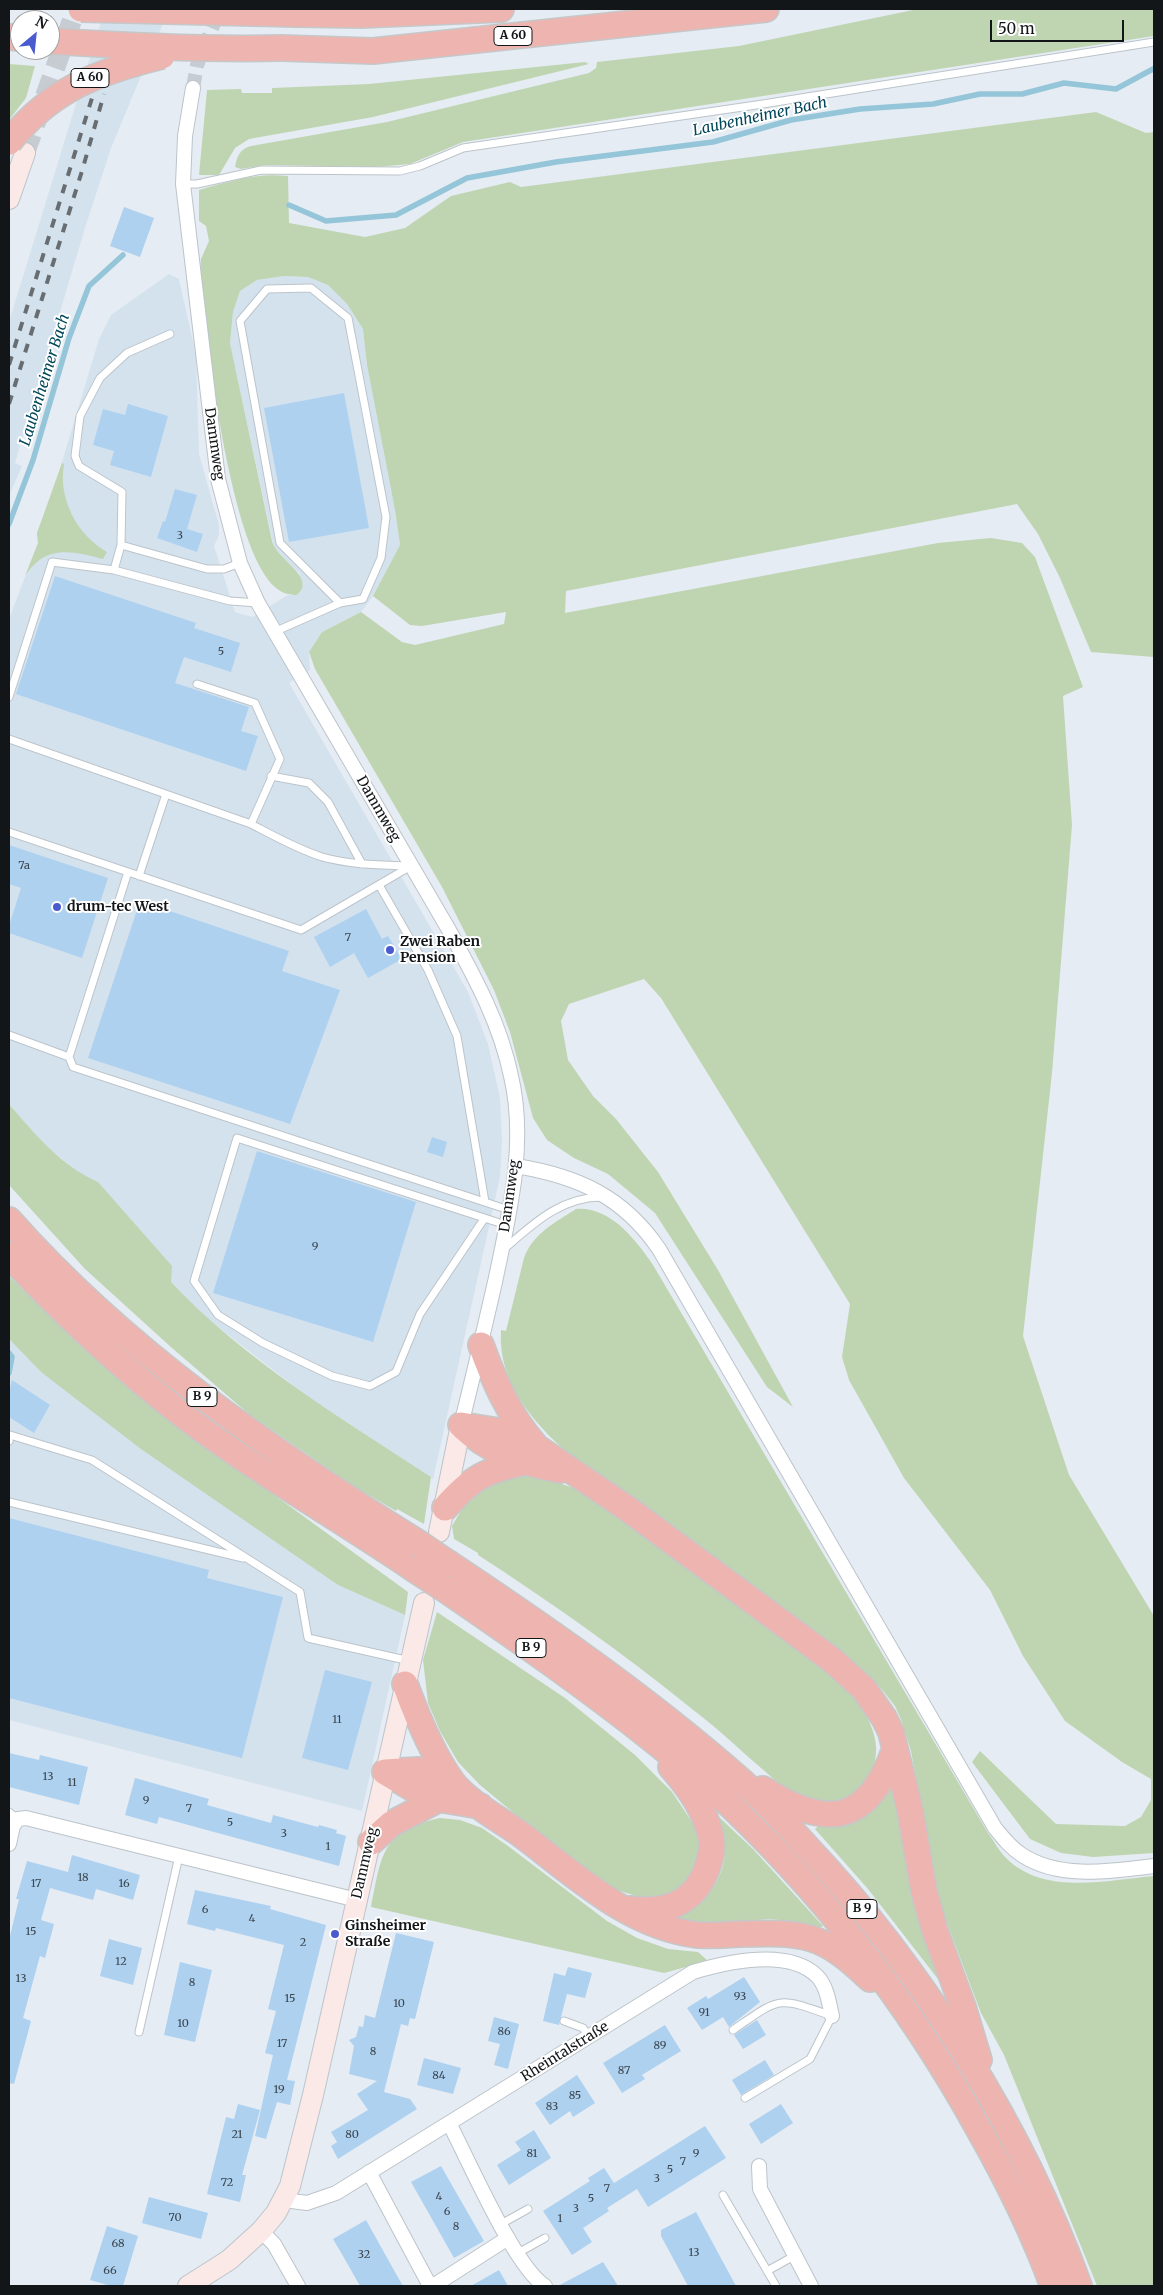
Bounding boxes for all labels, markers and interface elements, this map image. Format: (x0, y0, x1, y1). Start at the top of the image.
north arrow (10, 10, 60, 60)
scale bar (993, 10, 1127, 42)
text: N (32, 12, 51, 33)
text: 50 m (998, 19, 1035, 38)
road number: A 60 (494, 27, 532, 46)
road number: A 60 (71, 68, 109, 88)
water label: Laubenheimer Bach (691, 94, 829, 140)
water label: Laubenheimer Bach (16, 312, 74, 448)
street label: Dammweg (201, 407, 227, 481)
house number: 3 (177, 529, 183, 543)
house number: 5 (218, 645, 224, 659)
street label: Dammweg (352, 773, 404, 845)
house number: 7a (18, 859, 30, 873)
place label: drum-tec West (67, 899, 169, 915)
marker: drum-tec West (51, 901, 63, 913)
house number: 7 (345, 931, 351, 945)
place label: Zwei Raben Pension (400, 934, 480, 966)
marker: Zwei Raben Pension (384, 944, 396, 956)
street label: Dammweg (497, 1159, 523, 1233)
house number: 9 (312, 1240, 318, 1254)
road number: B 9 (187, 1388, 217, 1406)
road number: B 9 (516, 1639, 546, 1658)
house number: 11 (332, 1713, 342, 1727)
house number: 13 (43, 1770, 53, 1784)
house number: 11 (67, 1776, 77, 1790)
house number: 9 (143, 1794, 149, 1808)
house number: 7 (186, 1802, 192, 1816)
house number: 5 (227, 1816, 233, 1830)
street label: Dammweg (349, 1825, 381, 1901)
house number: 3 (281, 1827, 287, 1841)
house number: 1 (326, 1840, 330, 1854)
house number: 18 (77, 1871, 89, 1885)
house number: 17 (31, 1877, 41, 1891)
house number: 16 (118, 1877, 130, 1891)
road number: B 9 (847, 1900, 877, 1918)
house number: 6 (202, 1903, 208, 1917)
house number: 4 (249, 1912, 255, 1926)
place label: Ginsheimer Straße (345, 1918, 426, 1950)
house number: 15 (25, 1925, 37, 1939)
marker: Ginsheimer Straße (329, 1928, 341, 1940)
house number: 2 (300, 1936, 306, 1950)
house number: 12 (115, 1955, 127, 1969)
house number: 13 (16, 1972, 26, 1986)
house number: 8 (189, 1976, 195, 1990)
house number: 93 (734, 1990, 746, 2004)
house number: 15 (284, 1992, 296, 2006)
house number: 10 (393, 1997, 405, 2011)
house number: 91 (698, 2006, 710, 2020)
house number: 10 (177, 2017, 189, 2031)
street label: Rheintalstraße (518, 2018, 612, 2086)
house number: 86 (497, 2025, 511, 2039)
house number: 17 (277, 2037, 287, 2051)
house number: 89 (653, 2039, 667, 2053)
house number: 8 (370, 2045, 376, 2059)
house number: 87 (618, 2064, 630, 2078)
house number: 84 (432, 2069, 446, 2083)
house number: 19 (273, 2083, 285, 2097)
house number: 85 (569, 2089, 581, 2103)
house number: 83 (546, 2100, 558, 2114)
house number: 21 (231, 2128, 243, 2142)
house number: 80 (345, 2128, 359, 2142)
house number: 81 (526, 2147, 538, 2161)
house number: 9 (693, 2147, 699, 2161)
house number: 7 (680, 2155, 686, 2169)
house number: 5 (667, 2163, 673, 2177)
house number: 3 (654, 2172, 660, 2186)
house number: 72 (221, 2176, 233, 2190)
house number: 7 (604, 2182, 610, 2196)
house number: 4 (436, 2190, 442, 2204)
house number: 5 (588, 2192, 594, 2206)
house number: 3 (573, 2202, 579, 2216)
house number: 6 (444, 2205, 450, 2219)
house number: 70 (168, 2211, 182, 2225)
house number: 1 (558, 2212, 562, 2226)
house number: 8 (453, 2220, 459, 2234)
house number: 68 (111, 2237, 125, 2251)
house number: 13 (689, 2246, 699, 2260)
house number: 32 (358, 2248, 370, 2262)
house number: 66 (103, 2264, 117, 2278)

